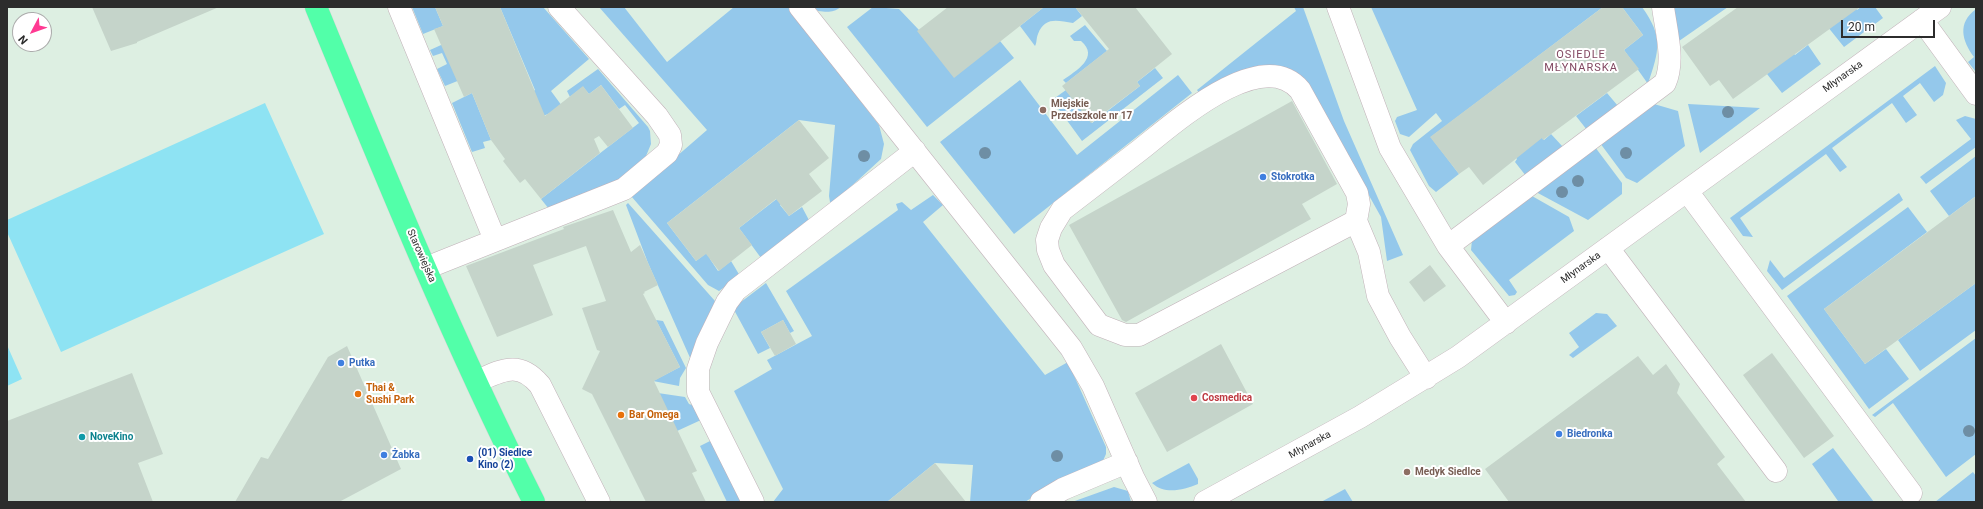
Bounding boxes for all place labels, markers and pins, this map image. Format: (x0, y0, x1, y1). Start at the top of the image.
place label: Miejskie Przedszkole nr 17 (1051, 98, 1132, 122)
marker: Miejskie Przedszkole nr 17 (1038, 105, 1048, 115)
place label: Stokrotka (1271, 171, 1315, 183)
marker: Stokrotka (1258, 172, 1268, 182)
place label: Putka (349, 357, 375, 369)
marker: Putka (336, 358, 346, 368)
place label: Thai & Sushi Park (366, 382, 414, 406)
marker: Thai & Sushi Park (353, 389, 363, 399)
place label: Cosmedica (1202, 392, 1252, 404)
marker: Cosmedica (1189, 393, 1199, 403)
place label: Bar Omega (629, 409, 679, 421)
marker: Bar Omega (616, 410, 626, 420)
place label: Biedronka (1567, 428, 1613, 440)
marker: Biedronka (1554, 429, 1564, 439)
place label: NoveKino (90, 431, 133, 443)
marker: NoveKino (77, 432, 87, 442)
place label: (01) Siedlce Kino (2) (478, 447, 532, 470)
place label: Żabka (392, 449, 420, 461)
marker: Żabka (379, 450, 389, 460)
marker: (01) Siedlce Kino (2) (465, 454, 475, 464)
place label: Medyk Siedlce (1415, 466, 1481, 478)
marker: Medyk Siedlce (1402, 467, 1412, 477)

